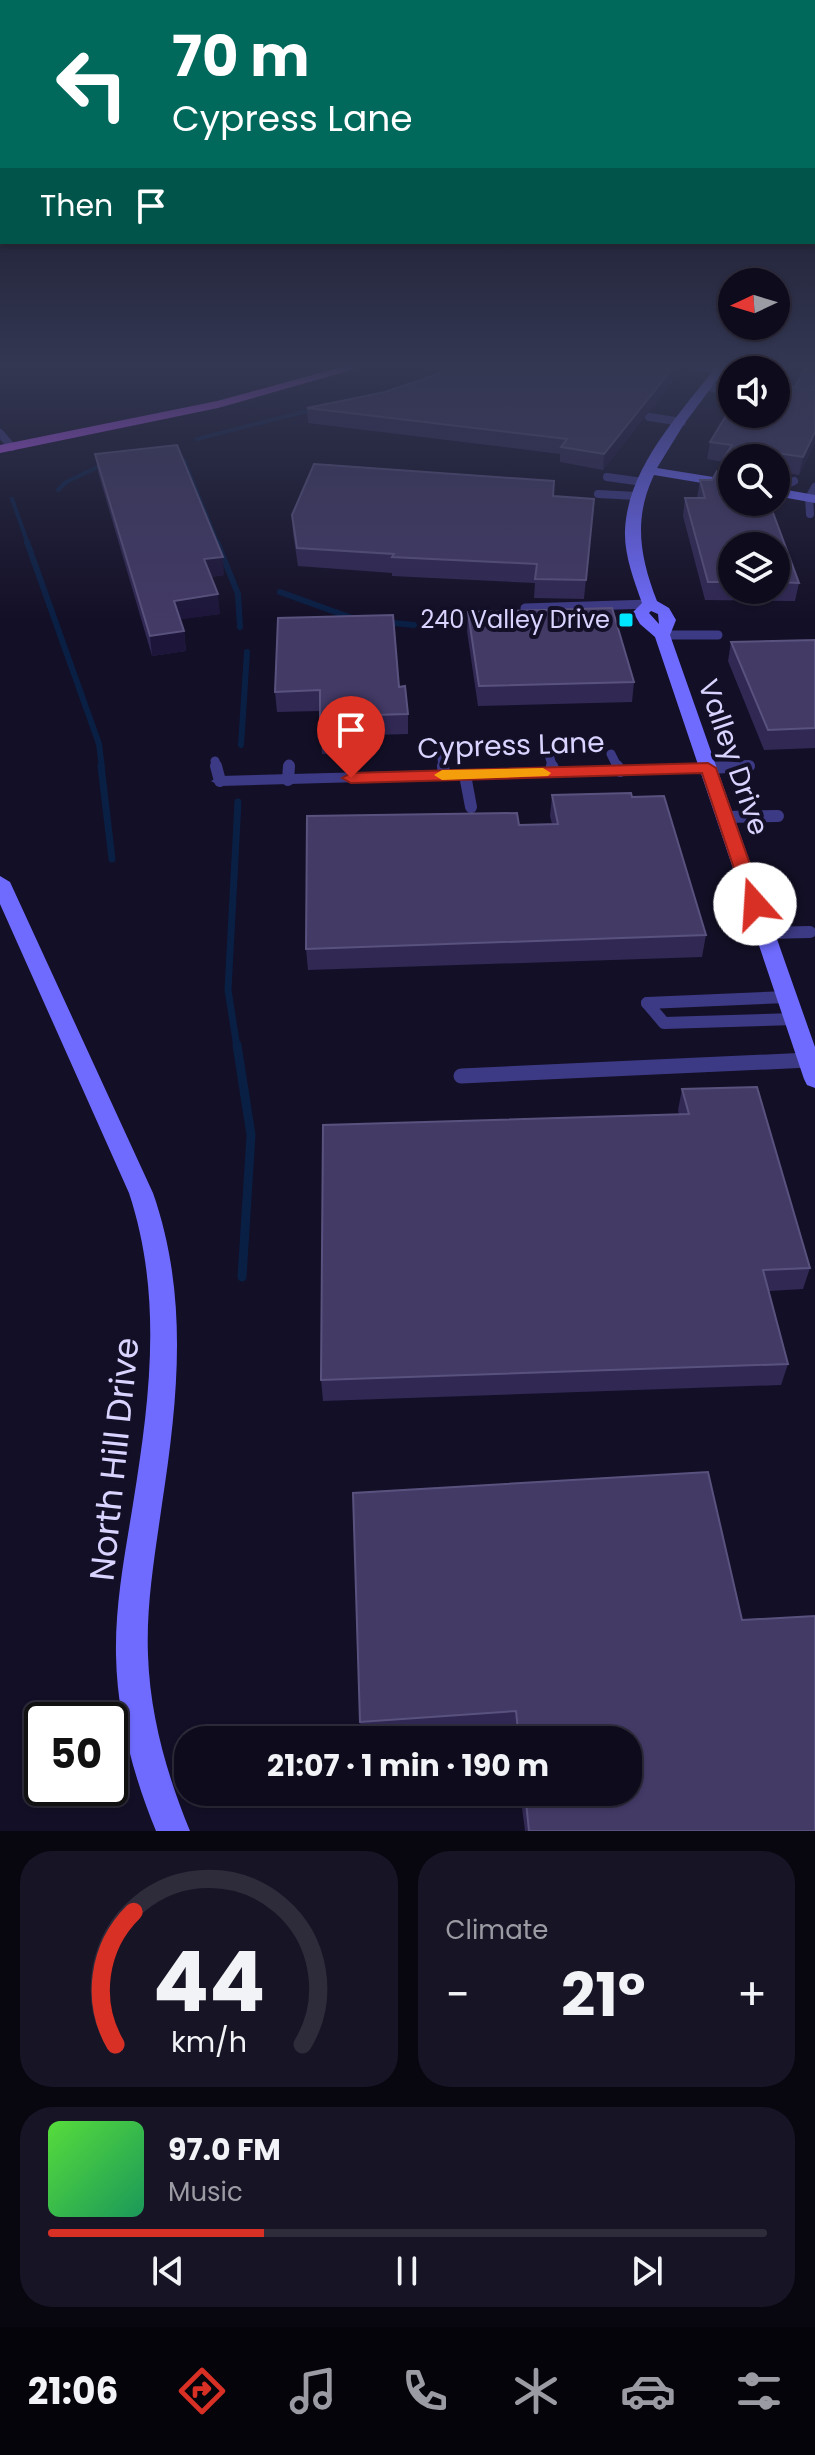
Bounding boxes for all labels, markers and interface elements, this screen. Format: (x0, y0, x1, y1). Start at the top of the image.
text: 70 m (172, 17, 310, 96)
icon: left (40, 32, 144, 136)
text: Cypress Lane (172, 93, 413, 144)
text: Then (40, 184, 113, 227)
icon: arrive (129, 184, 173, 228)
north arrow (718, 268, 790, 340)
map controls (718, 268, 790, 604)
button: sound (718, 356, 790, 428)
button: search (718, 444, 790, 516)
button: layers (718, 532, 790, 604)
place label: 240 Valley Drive (420, 603, 610, 636)
marker: 240 Valley Drive (617, 611, 635, 629)
street label: Valley Drive (689, 674, 778, 840)
pin (317, 696, 385, 778)
icon: arrive (329, 708, 373, 752)
street label: Cypress Lane (417, 723, 605, 768)
position arrow (713, 862, 797, 946)
street label: North Hill Drive (77, 1335, 151, 1583)
speed limit sign: 50 (24, 1702, 128, 1806)
text: 21:07 · 1 min · 190 m (267, 1744, 549, 1787)
text: Climate (446, 1912, 548, 1948)
text: 44 (152, 1924, 265, 2040)
text: 21° (561, 1953, 646, 2037)
text: − (446, 1964, 470, 2025)
text: + (737, 1964, 767, 2025)
text: km/h (171, 2022, 247, 2062)
text: 97.0 FM (168, 2128, 281, 2171)
text: Music (168, 2174, 243, 2210)
icon: previous (146, 2249, 190, 2293)
icon: pause (385, 2249, 429, 2293)
icon: next (625, 2249, 669, 2293)
icon: directions (174, 2363, 230, 2419)
icon: music (285, 2363, 341, 2419)
icon: phone (397, 2363, 453, 2419)
icon: climate (508, 2363, 564, 2419)
icon: car (620, 2363, 676, 2419)
icon: filters (731, 2363, 787, 2419)
text: 21:06 (28, 2366, 118, 2417)

